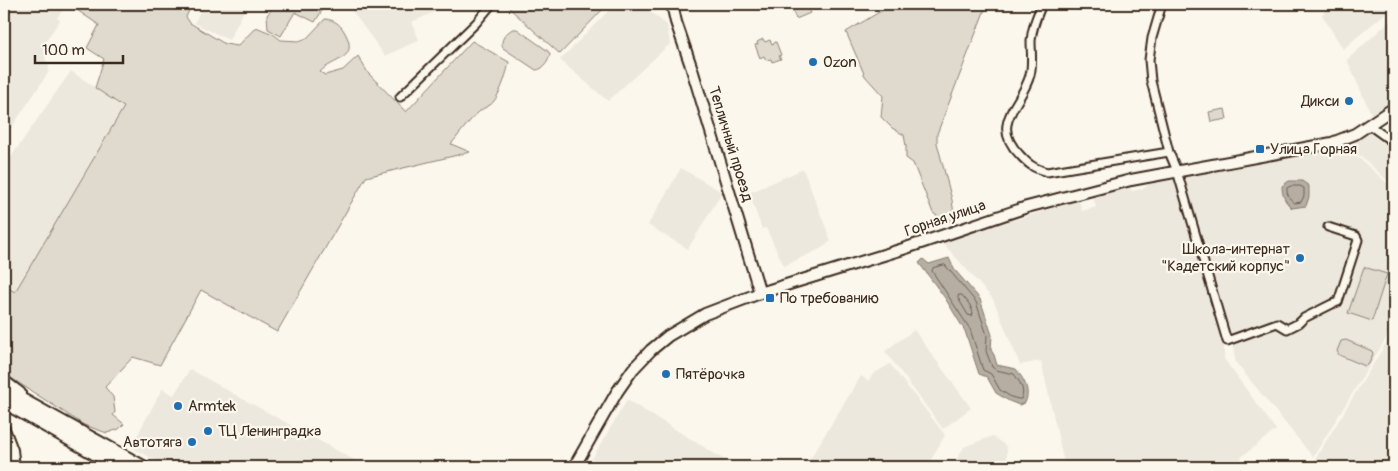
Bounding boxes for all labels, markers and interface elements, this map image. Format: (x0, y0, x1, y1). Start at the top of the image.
scale bar (35, 32, 122, 64)
text: 100 m (42, 41, 85, 60)
place label: Ozon (823, 53, 857, 72)
marker: Ozon (807, 56, 819, 68)
street label: Тепличный проезд (704, 84, 757, 204)
place label: Дикси (1300, 92, 1339, 111)
marker: Дикси (1343, 95, 1355, 107)
place label: Улица Горная (1270, 140, 1357, 159)
marker: Улица Горная (1254, 143, 1266, 155)
street label: Горная улица (902, 196, 988, 241)
place label: Школа-интернат "Кадетский корпус" (1161, 240, 1290, 276)
marker: Школа-интернат "Кадетский корпус" (1294, 252, 1306, 264)
place label: По требованию (780, 289, 879, 308)
marker: По требованию (764, 292, 776, 304)
place label: Пятёрочка (676, 365, 745, 384)
marker: Пятёрочка (660, 368, 672, 380)
place label: Armtek (188, 397, 237, 416)
marker: Armtek (172, 400, 184, 412)
place label: ТЦ Ленинградка (218, 422, 321, 441)
marker: ТЦ Ленинградка (202, 425, 214, 437)
place label: Автотяга (123, 433, 182, 452)
marker: Автотяга (186, 436, 198, 448)

